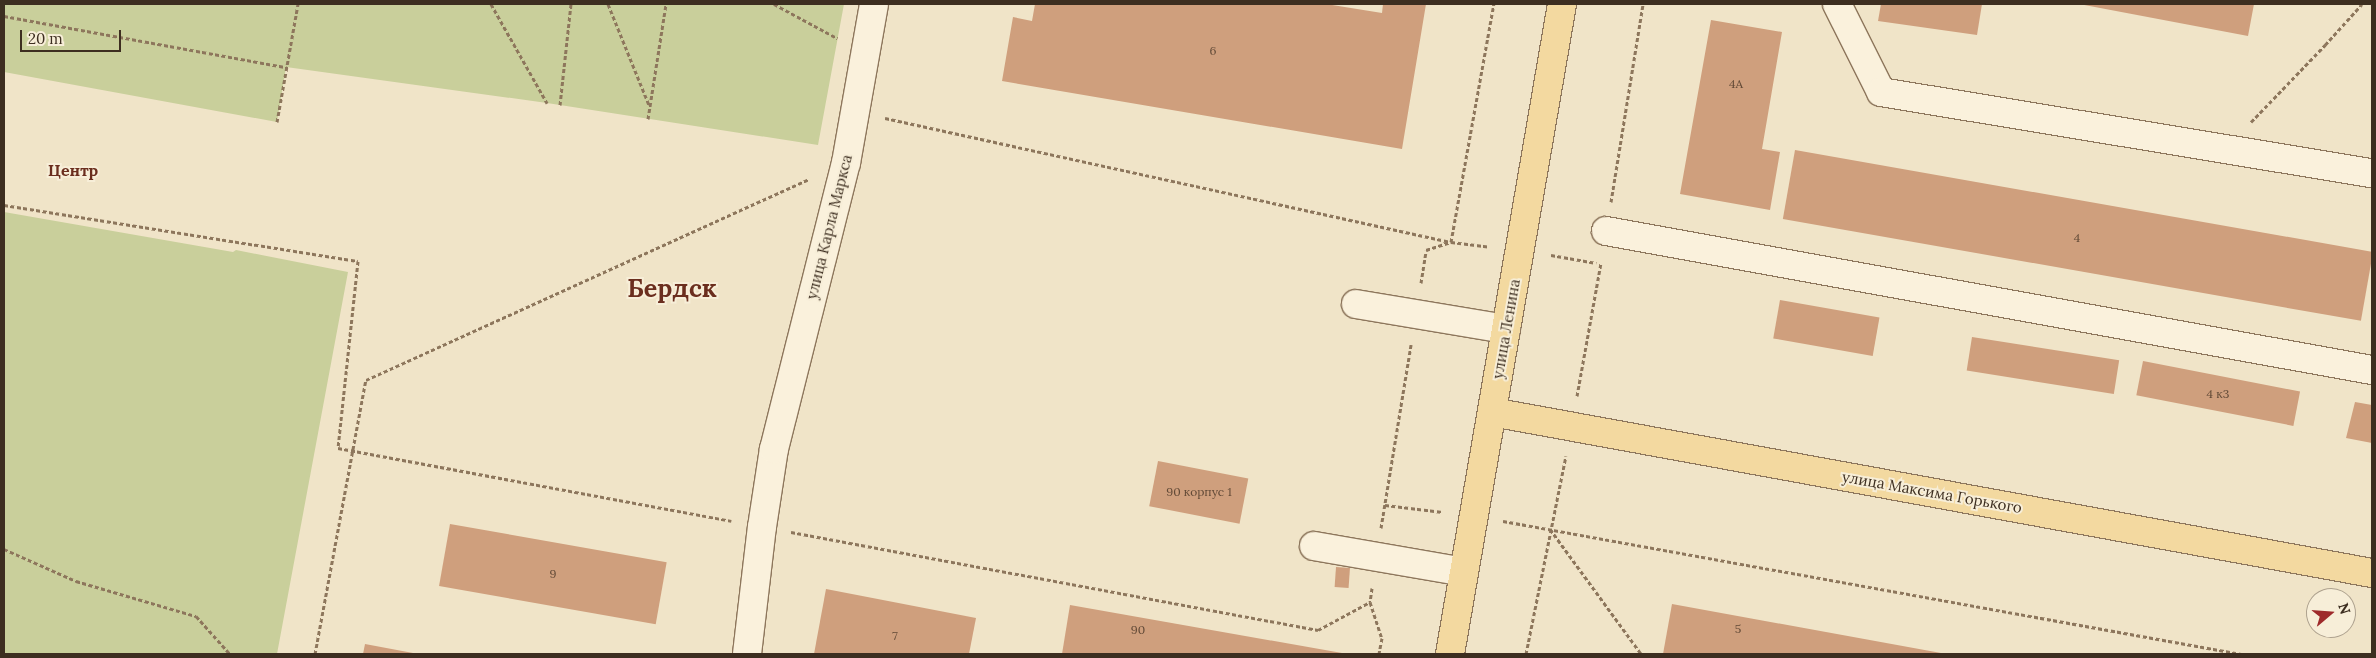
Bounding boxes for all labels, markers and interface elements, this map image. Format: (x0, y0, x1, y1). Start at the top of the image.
scale bar (22, 20, 124, 52)
text: 20 m (28, 29, 63, 48)
house number: 6 (1210, 44, 1216, 58)
house number: 4А (1729, 77, 1743, 91)
street label: улица Карла Маркса (802, 153, 856, 301)
district label: Центр (48, 160, 98, 180)
house number: 4 (2074, 231, 2080, 245)
district label: Бердск (627, 273, 717, 303)
street label: улица Ленина (1488, 278, 1524, 380)
house number: 4 к3 (2207, 387, 2229, 401)
street label: улица Максима Горького (1841, 467, 2023, 517)
house number: 90 корпус 1 (1166, 485, 1232, 499)
house number: 9 (550, 567, 556, 581)
north arrow (2306, 588, 2356, 638)
text: N (2334, 601, 2355, 617)
house number: 5 (1735, 622, 1741, 636)
house number: 90 (1131, 623, 1145, 637)
house number: 7 (892, 629, 898, 643)

